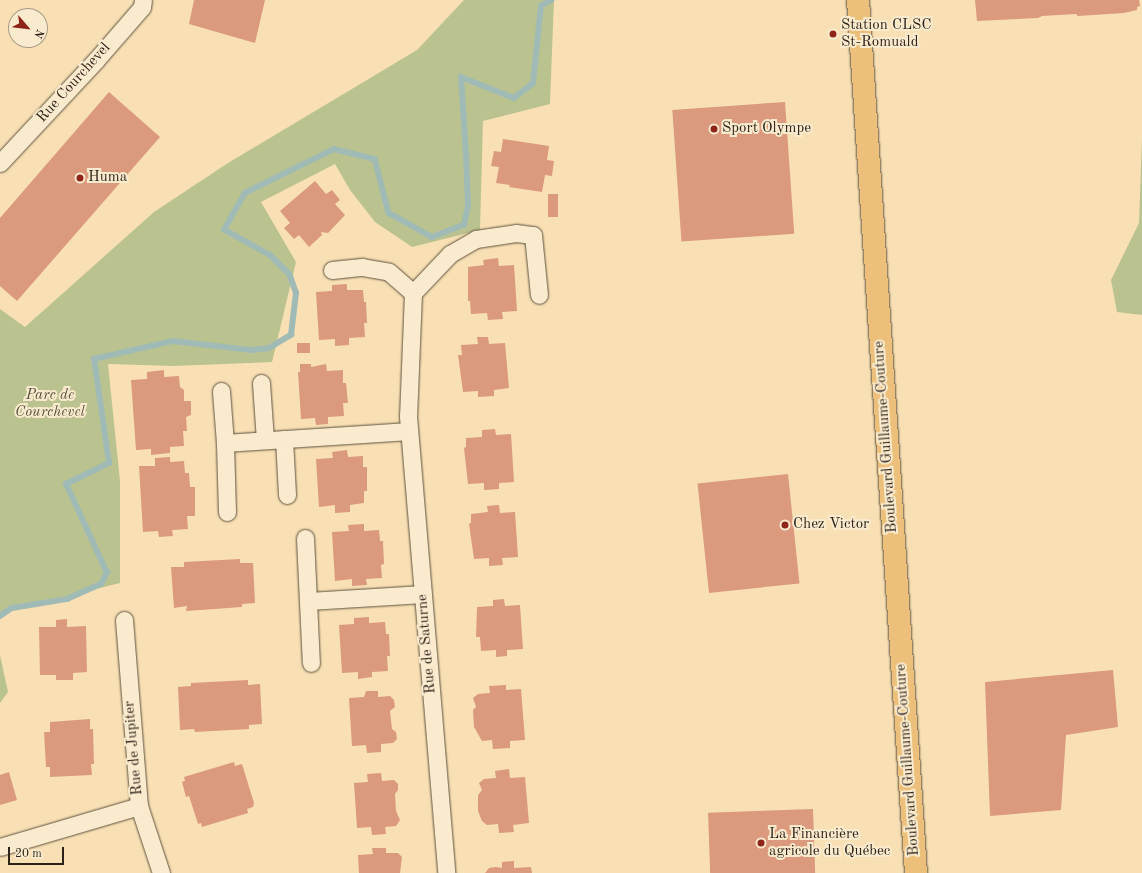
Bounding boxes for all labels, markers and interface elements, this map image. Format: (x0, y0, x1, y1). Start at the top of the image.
north arrow (8, 8, 48, 48)
place label: Station CLSC St-Romuald (841, 16, 931, 51)
text: N (31, 27, 45, 40)
marker: Station CLSC St-Romuald (828, 29, 838, 39)
street label: Rue Courchevel (33, 39, 115, 127)
place label: Sport Olympe (722, 120, 811, 138)
marker: Sport Olympe (709, 124, 719, 134)
place label: Huma (88, 169, 127, 187)
marker: Huma (75, 173, 85, 183)
street label: Boulevard Guillaume-Couture (870, 340, 902, 534)
park label: Parc de Courchevel (15, 386, 85, 421)
place label: Chez Victor (793, 516, 869, 534)
marker: Chez Victor (780, 520, 790, 530)
street label: Rue de Saturne (414, 593, 440, 695)
street label: Boulevard Guillaume-Couture (892, 663, 924, 857)
street label: Rue de Jupiter (121, 700, 147, 796)
place label: La Financière agricole du Québec (769, 825, 890, 860)
marker: La Financière agricole du Québec (756, 838, 766, 848)
scale bar (10, 839, 66, 865)
text: 20 m (15, 848, 42, 860)

